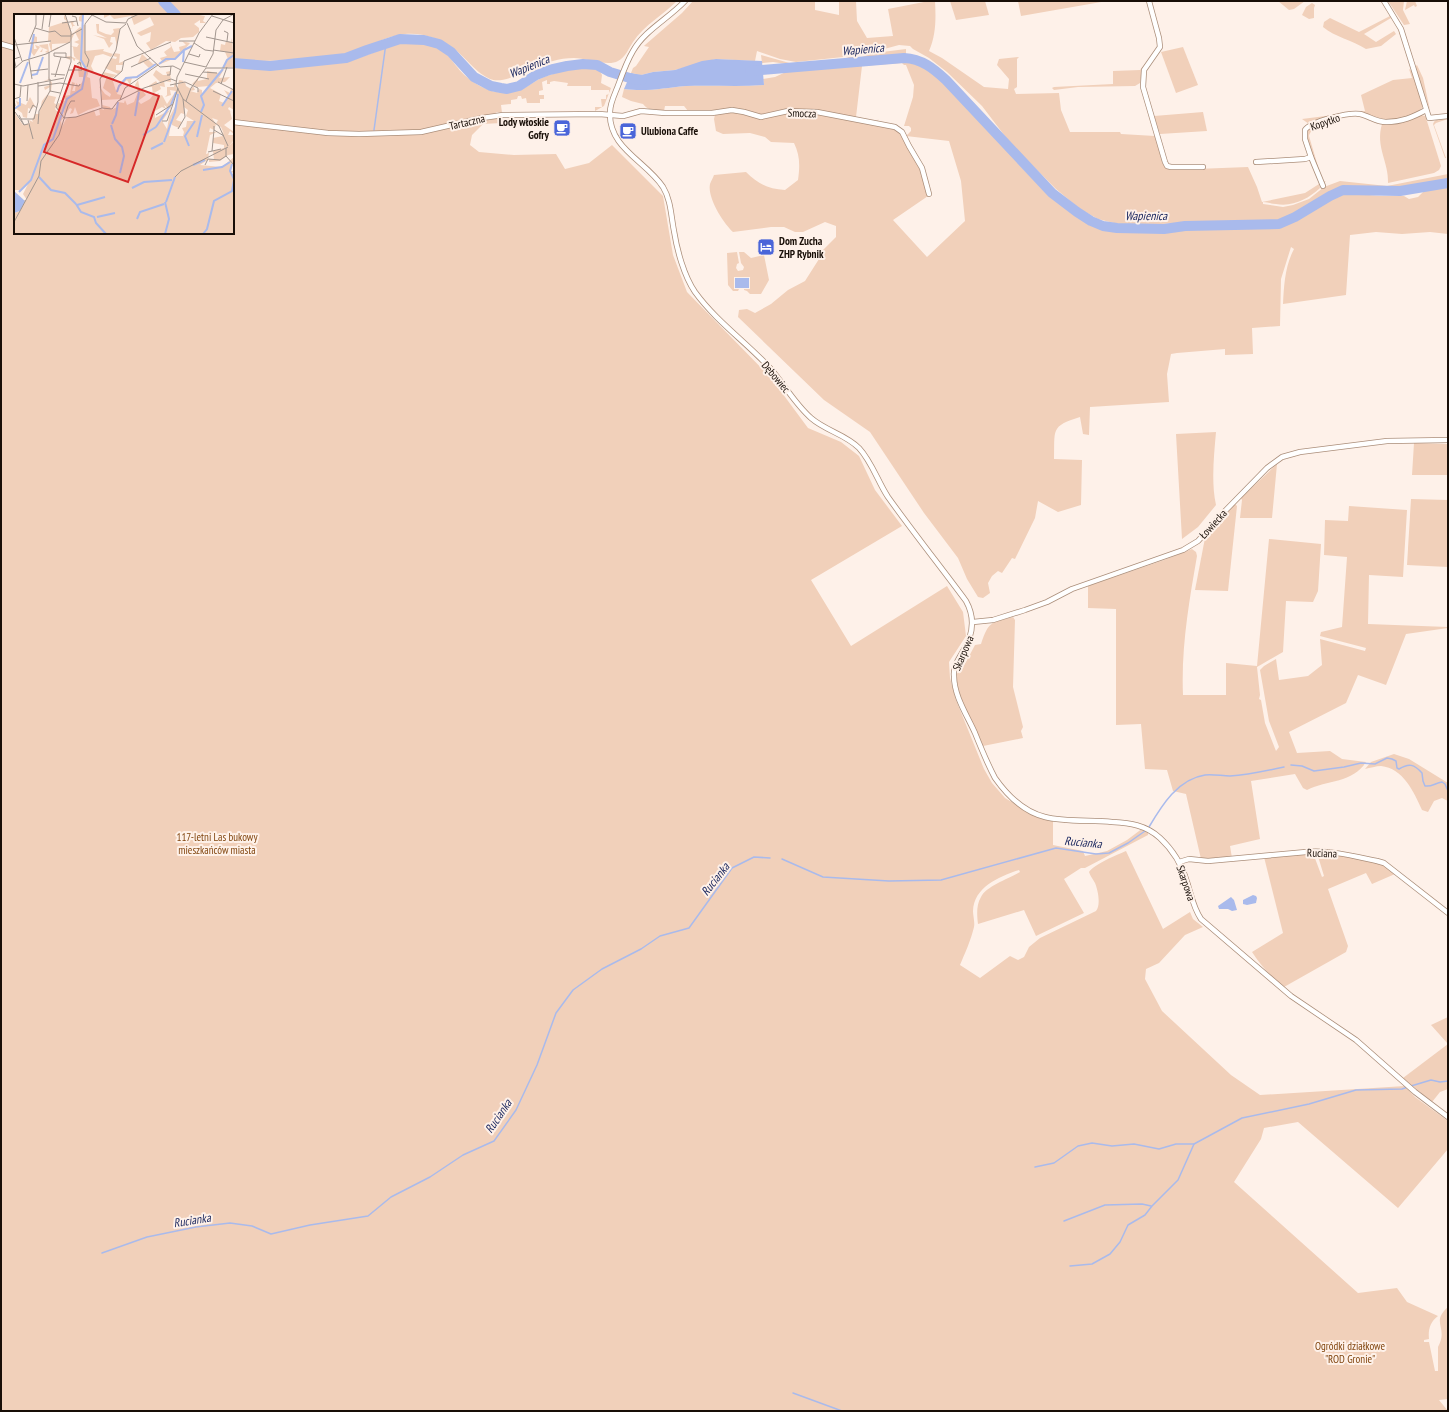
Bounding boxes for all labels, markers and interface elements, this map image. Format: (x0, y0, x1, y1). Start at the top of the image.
inset map (14, 14, 234, 234)
water label: Wapienica (841, 40, 886, 58)
water label: Wapienica (507, 51, 552, 81)
street label: Smocza (787, 106, 817, 120)
street label: Kopytko (1308, 110, 1342, 134)
street label: Tartaczna (448, 111, 486, 133)
place label: Lody włoskie Gofry (499, 115, 550, 142)
cafe icon: Lody włoskie Gofry (552, 118, 572, 138)
cafe icon: Ulubiona Caffe (618, 121, 638, 141)
place label: Ulubiona Caffe (641, 124, 698, 138)
water label: Wapienica (1125, 208, 1168, 223)
place label: Dom Zucha ZHP Rybnik (779, 234, 824, 261)
hotel icon: Dom Zucha ZHP Rybnik (756, 237, 776, 257)
street label: Dębowiec (759, 358, 793, 396)
street label: Łowiecka (1196, 506, 1230, 542)
street label: Skarpowa (949, 633, 977, 673)
park label: 117-letni Las bukowy mieszkańców miasta (176, 830, 258, 857)
water label: Rucianka (1064, 833, 1103, 851)
street label: Ruciana (1307, 845, 1337, 861)
water label: Rucianka (698, 859, 733, 898)
street label: Skarpowa (1173, 863, 1199, 903)
water label: Rucianka (481, 1095, 515, 1136)
water label: Rucianka (172, 1209, 213, 1230)
park label: Ogródki działkowe "ROD Gronie" (1315, 1339, 1386, 1366)

